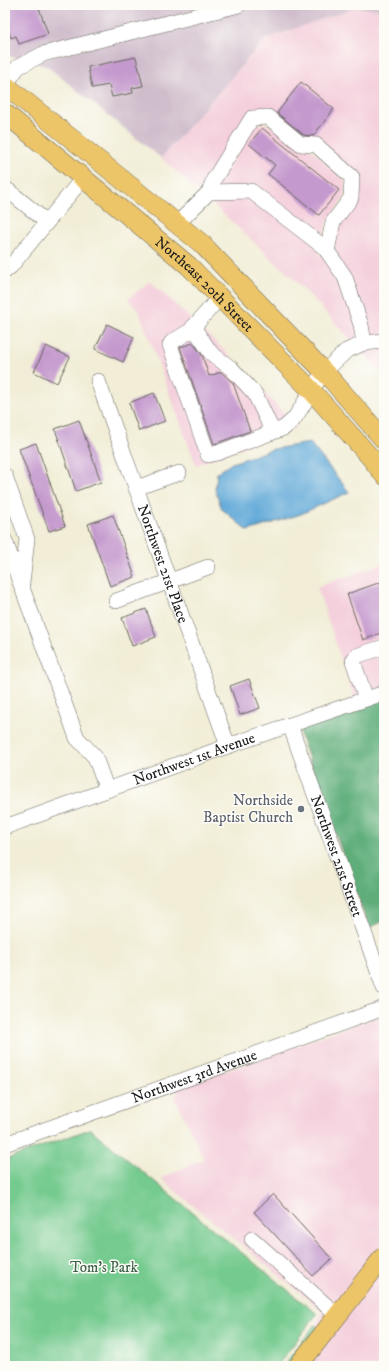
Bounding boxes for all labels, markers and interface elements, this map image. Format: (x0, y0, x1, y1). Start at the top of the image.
street label: Northeast 20th Street (151, 233, 258, 336)
street label: Northwest 21st Place (133, 502, 192, 626)
street label: Northwest 1st Avenue (131, 729, 258, 790)
place label: Northside Baptist Church (203, 791, 293, 827)
street label: Northwest 21st Street (306, 793, 367, 920)
marker: Northside Baptist Church (296, 804, 306, 814)
street label: Northwest 3rd Avenue (129, 1045, 259, 1108)
park label: Tom's Park (70, 1258, 139, 1277)

